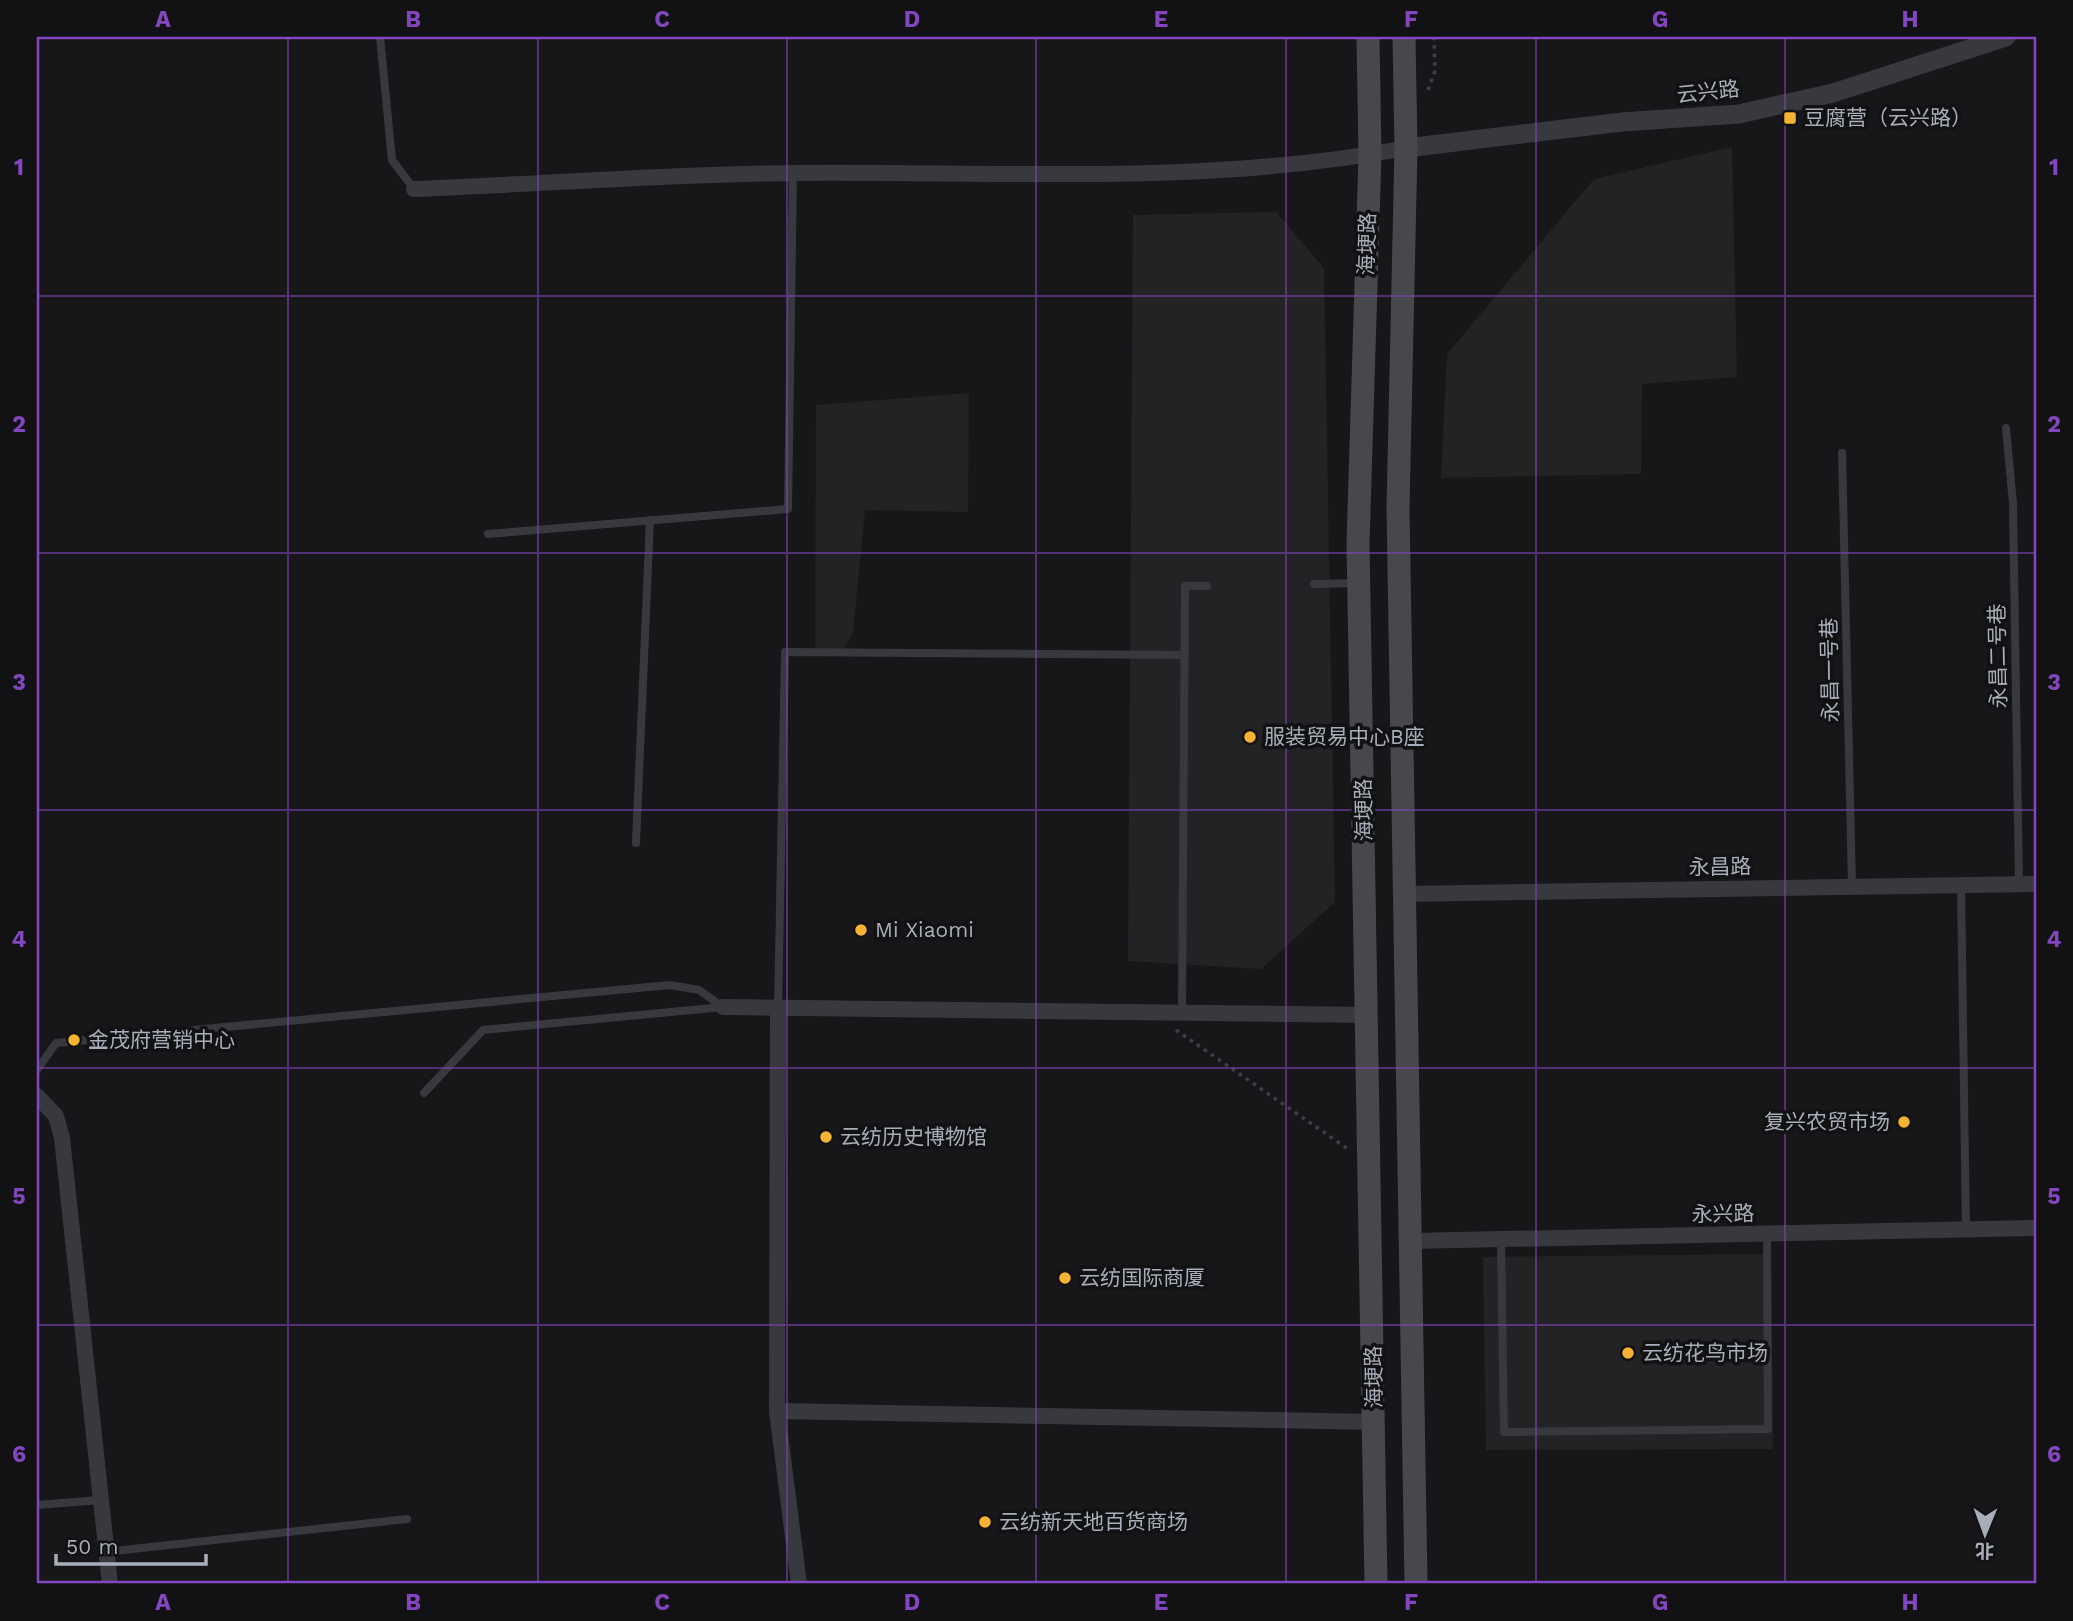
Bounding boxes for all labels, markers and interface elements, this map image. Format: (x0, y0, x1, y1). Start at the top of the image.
text: A (155, 6, 171, 33)
text: B (405, 6, 421, 33)
text: C (654, 6, 670, 33)
text: D (904, 6, 920, 33)
text: E (1154, 6, 1168, 33)
text: F (1404, 6, 1418, 33)
text: G (1652, 6, 1668, 33)
text: H (1901, 6, 1919, 33)
street label: 云兴路 (1675, 76, 1741, 107)
place label: 豆腐营（云兴路） (1804, 105, 1972, 130)
marker: 豆腐营（云兴路） (1782, 110, 1798, 126)
text: 1 (14, 154, 24, 181)
text: 1 (2049, 154, 2059, 181)
street label: 海埂路 (1353, 212, 1380, 276)
text: 2 (12, 411, 26, 438)
text: 2 (2047, 411, 2061, 438)
street label: 永昌二号巷 (1984, 603, 2011, 709)
street label: 永昌一号巷 (1816, 617, 1843, 723)
text: 3 (12, 669, 26, 696)
text: 3 (2047, 669, 2061, 696)
place label: 服装贸易中心B座 (1264, 724, 1425, 749)
marker: 服装贸易中心B座 (1242, 729, 1258, 745)
street label: 海埂路 (1350, 778, 1377, 842)
street label: 永昌路 (1688, 853, 1752, 880)
place label: Mi Xiaomi (875, 917, 974, 942)
marker: Mi Xiaomi (853, 922, 869, 938)
text: 4 (12, 926, 27, 953)
text: 4 (2047, 926, 2062, 953)
place label: 金茂府营销中心 (88, 1027, 235, 1052)
marker: 金茂府营销中心 (66, 1032, 82, 1048)
place label: 复兴农贸市场 (1764, 1109, 1890, 1134)
marker: 复兴农贸市场 (1896, 1114, 1912, 1130)
place label: 云纺历史博物馆 (840, 1124, 987, 1149)
marker: 云纺历史博物馆 (818, 1129, 834, 1145)
text: 5 (12, 1183, 26, 1210)
text: 5 (2047, 1183, 2061, 1210)
street label: 永兴路 (1691, 1200, 1755, 1227)
place label: 云纺国际商厦 (1079, 1265, 1205, 1290)
marker: 云纺国际商厦 (1057, 1270, 1073, 1286)
place label: 云纺花鸟市场 (1642, 1340, 1768, 1365)
street label: 海埂路 (1360, 1345, 1387, 1409)
marker: 云纺花鸟市场 (1620, 1345, 1636, 1361)
text: 6 (12, 1441, 26, 1468)
text: 6 (2047, 1441, 2061, 1468)
north arrow (1951, 1498, 2021, 1568)
place label: 云纺新天地百货商场 (999, 1509, 1188, 1534)
marker: 云纺新天地百货商场 (977, 1514, 993, 1530)
scale bar (56, 1523, 206, 1567)
text: 50 m (66, 1534, 118, 1559)
text: 北 (1975, 1539, 1994, 1562)
text: A (155, 1589, 171, 1616)
text: B (405, 1589, 421, 1616)
text: C (654, 1589, 670, 1616)
text: D (904, 1589, 920, 1616)
text: E (1154, 1589, 1168, 1616)
text: F (1404, 1589, 1418, 1616)
text: G (1652, 1589, 1668, 1616)
text: H (1901, 1589, 1919, 1616)

